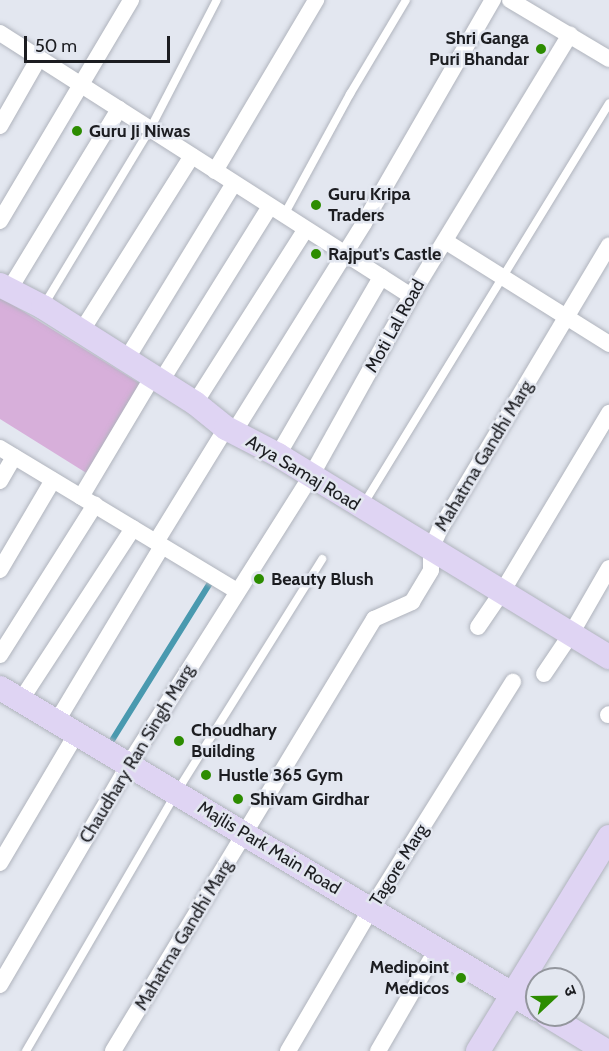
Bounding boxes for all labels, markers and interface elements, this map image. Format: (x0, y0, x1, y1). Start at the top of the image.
scale bar (27, 24, 172, 62)
place label: Shri Ganga Puri Bhandar (429, 28, 529, 70)
text: 50 m (35, 35, 77, 57)
marker: Shri Ganga Puri Bhandar (534, 42, 548, 56)
place label: Guru Ji Niwas (89, 120, 190, 142)
marker: Guru Ji Niwas (70, 124, 84, 138)
place label: Guru Kripa Traders (328, 184, 410, 226)
marker: Guru Kripa Traders (309, 198, 323, 212)
place label: Rajput's Castle (328, 243, 441, 265)
marker: Rajput's Castle (309, 247, 323, 261)
street label: Moti Lal Road (361, 276, 429, 376)
street label: Mahatma Gandhi Marg (430, 377, 538, 535)
street label: Arya Samaj Road (242, 431, 364, 515)
place label: Beauty Blush (271, 568, 374, 590)
marker: Beauty Blush (252, 572, 266, 586)
street label: Chaudhary Ran Singh Marg (75, 661, 199, 847)
place label: Choudhary Building (191, 720, 277, 762)
marker: Choudhary Building (172, 734, 186, 748)
place label: Hustle 365 Gym (218, 764, 343, 786)
marker: Hustle 365 Gym (199, 768, 213, 782)
place label: Shivam Girdhar (250, 788, 369, 810)
marker: Shivam Girdhar (231, 792, 245, 806)
street label: Majlis Park Main Road (194, 797, 344, 899)
street label: Tagore Marg (365, 820, 433, 910)
street label: Mahatma Gandhi Marg (130, 856, 238, 1014)
place label: Medipoint Medicos (369, 957, 449, 1000)
north arrow (525, 967, 585, 1027)
marker: Medipoint Medicos (454, 971, 468, 985)
text: उ (560, 983, 581, 999)

